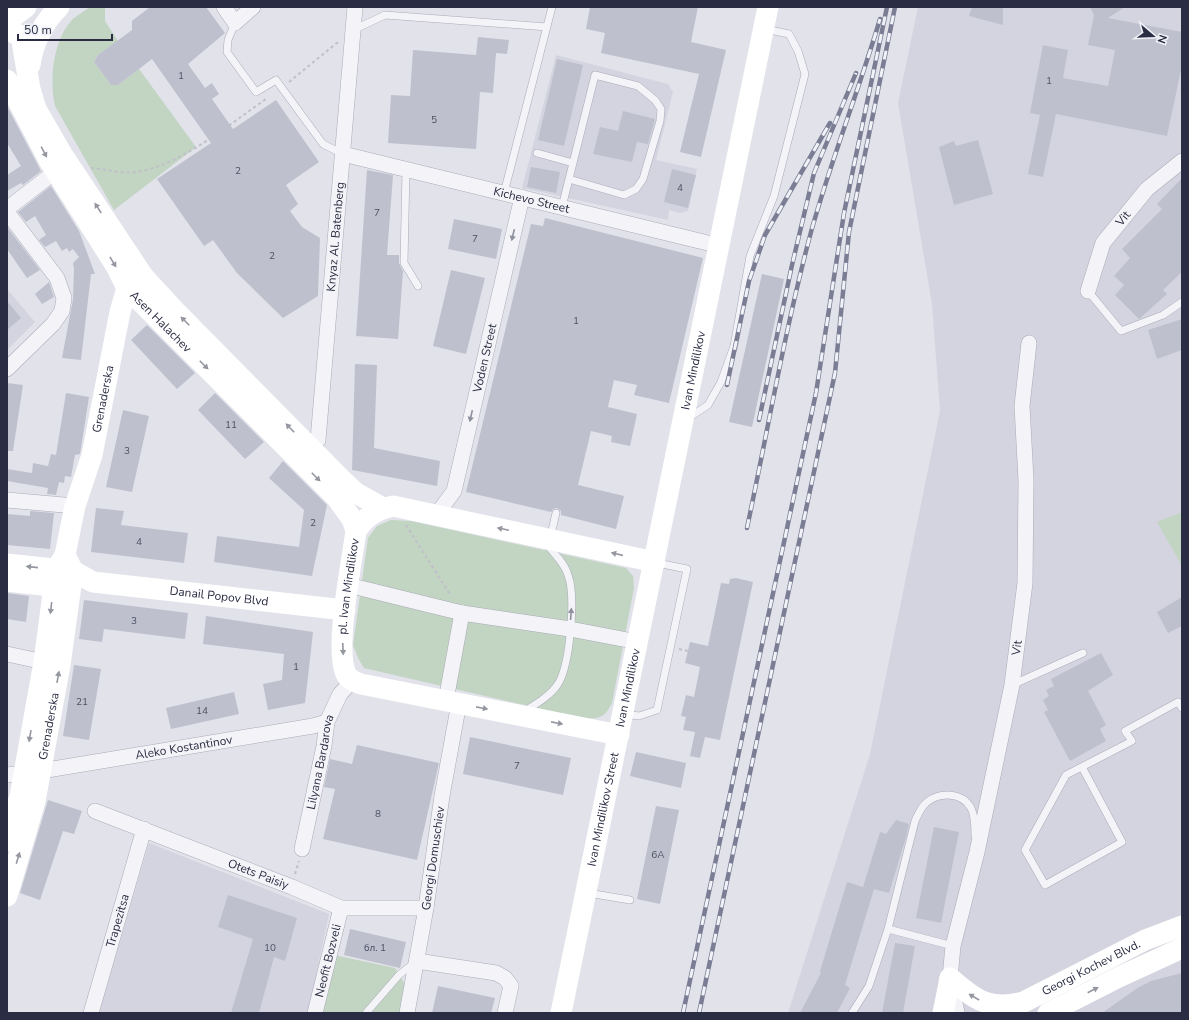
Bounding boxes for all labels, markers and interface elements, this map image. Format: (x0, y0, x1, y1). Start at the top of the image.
scale bar (18, 16, 112, 42)
north arrow (1133, 16, 1173, 56)
text: 50 m (24, 22, 52, 38)
text: N (1154, 33, 1170, 45)
house number: 1 (178, 69, 184, 83)
house number: 1 (1046, 74, 1052, 88)
house number: 5 (431, 113, 437, 127)
one-way arrow (41, 146, 48, 157)
house number: 2 (235, 164, 241, 178)
street label: Knyaz Al. Batenberg (323, 181, 348, 292)
house number: 4 (677, 181, 683, 195)
street label: Kichevo Street (492, 183, 572, 217)
one-way arrow (94, 203, 102, 213)
house number: 7 (374, 206, 380, 220)
street label: Vit (1111, 207, 1135, 230)
one-way arrow (510, 229, 516, 241)
house number: 7 (472, 232, 478, 246)
house number: 2 (269, 249, 275, 263)
one-way arrow (109, 257, 117, 267)
street label: Asen Halachev (126, 287, 196, 357)
house number: 1 (573, 314, 579, 328)
one-way arrow (180, 316, 190, 326)
street label: Voden Street (469, 321, 501, 395)
street label: Ivan Mindilikov (677, 329, 709, 411)
one-way arrow (200, 360, 209, 370)
street label: Grenaderska (89, 364, 117, 434)
one-way arrow (468, 410, 474, 422)
house number: 11 (225, 418, 237, 432)
one-way arrow (286, 423, 295, 433)
house number: 3 (124, 444, 130, 458)
one-way arrow (311, 472, 321, 482)
house number: 2 (310, 516, 316, 530)
one-way arrow (496, 525, 509, 531)
house number: 4 (136, 535, 142, 549)
street label: pl. Ivan Mindilikov (334, 536, 363, 635)
one-way arrow (610, 550, 623, 556)
one-way arrow (26, 564, 38, 570)
street label: Danail Popov Blvd (169, 583, 269, 609)
one-way arrow (48, 602, 54, 614)
one-way arrow (568, 608, 575, 620)
house number: 3 (131, 614, 137, 628)
street label: Vit (1008, 638, 1026, 657)
one-way arrow (339, 643, 346, 655)
street label: Ivan Mindilikov (612, 646, 644, 729)
house number: 1 (293, 660, 299, 674)
one-way arrow (55, 670, 61, 683)
street label: Grenaderska (35, 691, 63, 761)
house number: 21 (76, 695, 88, 709)
house number: 14 (196, 704, 208, 718)
one-way arrow (476, 705, 488, 711)
street label: Lilyana Bardarova (303, 711, 338, 811)
one-way arrow (551, 720, 563, 726)
one-way arrow (27, 730, 33, 743)
street label: Aleko Kostantinov (134, 731, 234, 763)
street label: Ivan Mindilikov Street (583, 750, 623, 868)
house number: 7 (514, 759, 520, 773)
street label: Georgi Domuschiev (418, 804, 449, 911)
house number: 8 (375, 807, 381, 821)
house number: 6А (651, 848, 665, 862)
one-way arrow (15, 852, 21, 864)
street label: Otets Paisiy (226, 855, 292, 893)
street label: Trapezitsa (102, 892, 133, 949)
street label: Neofit Bozveli (311, 922, 345, 999)
street label: Georgi Kochev Blvd. (1039, 936, 1143, 999)
house number: 10 (264, 941, 276, 955)
house number: бл. 1 (364, 941, 386, 955)
one-way arrow (1087, 987, 1099, 993)
one-way arrow (968, 994, 980, 1001)

